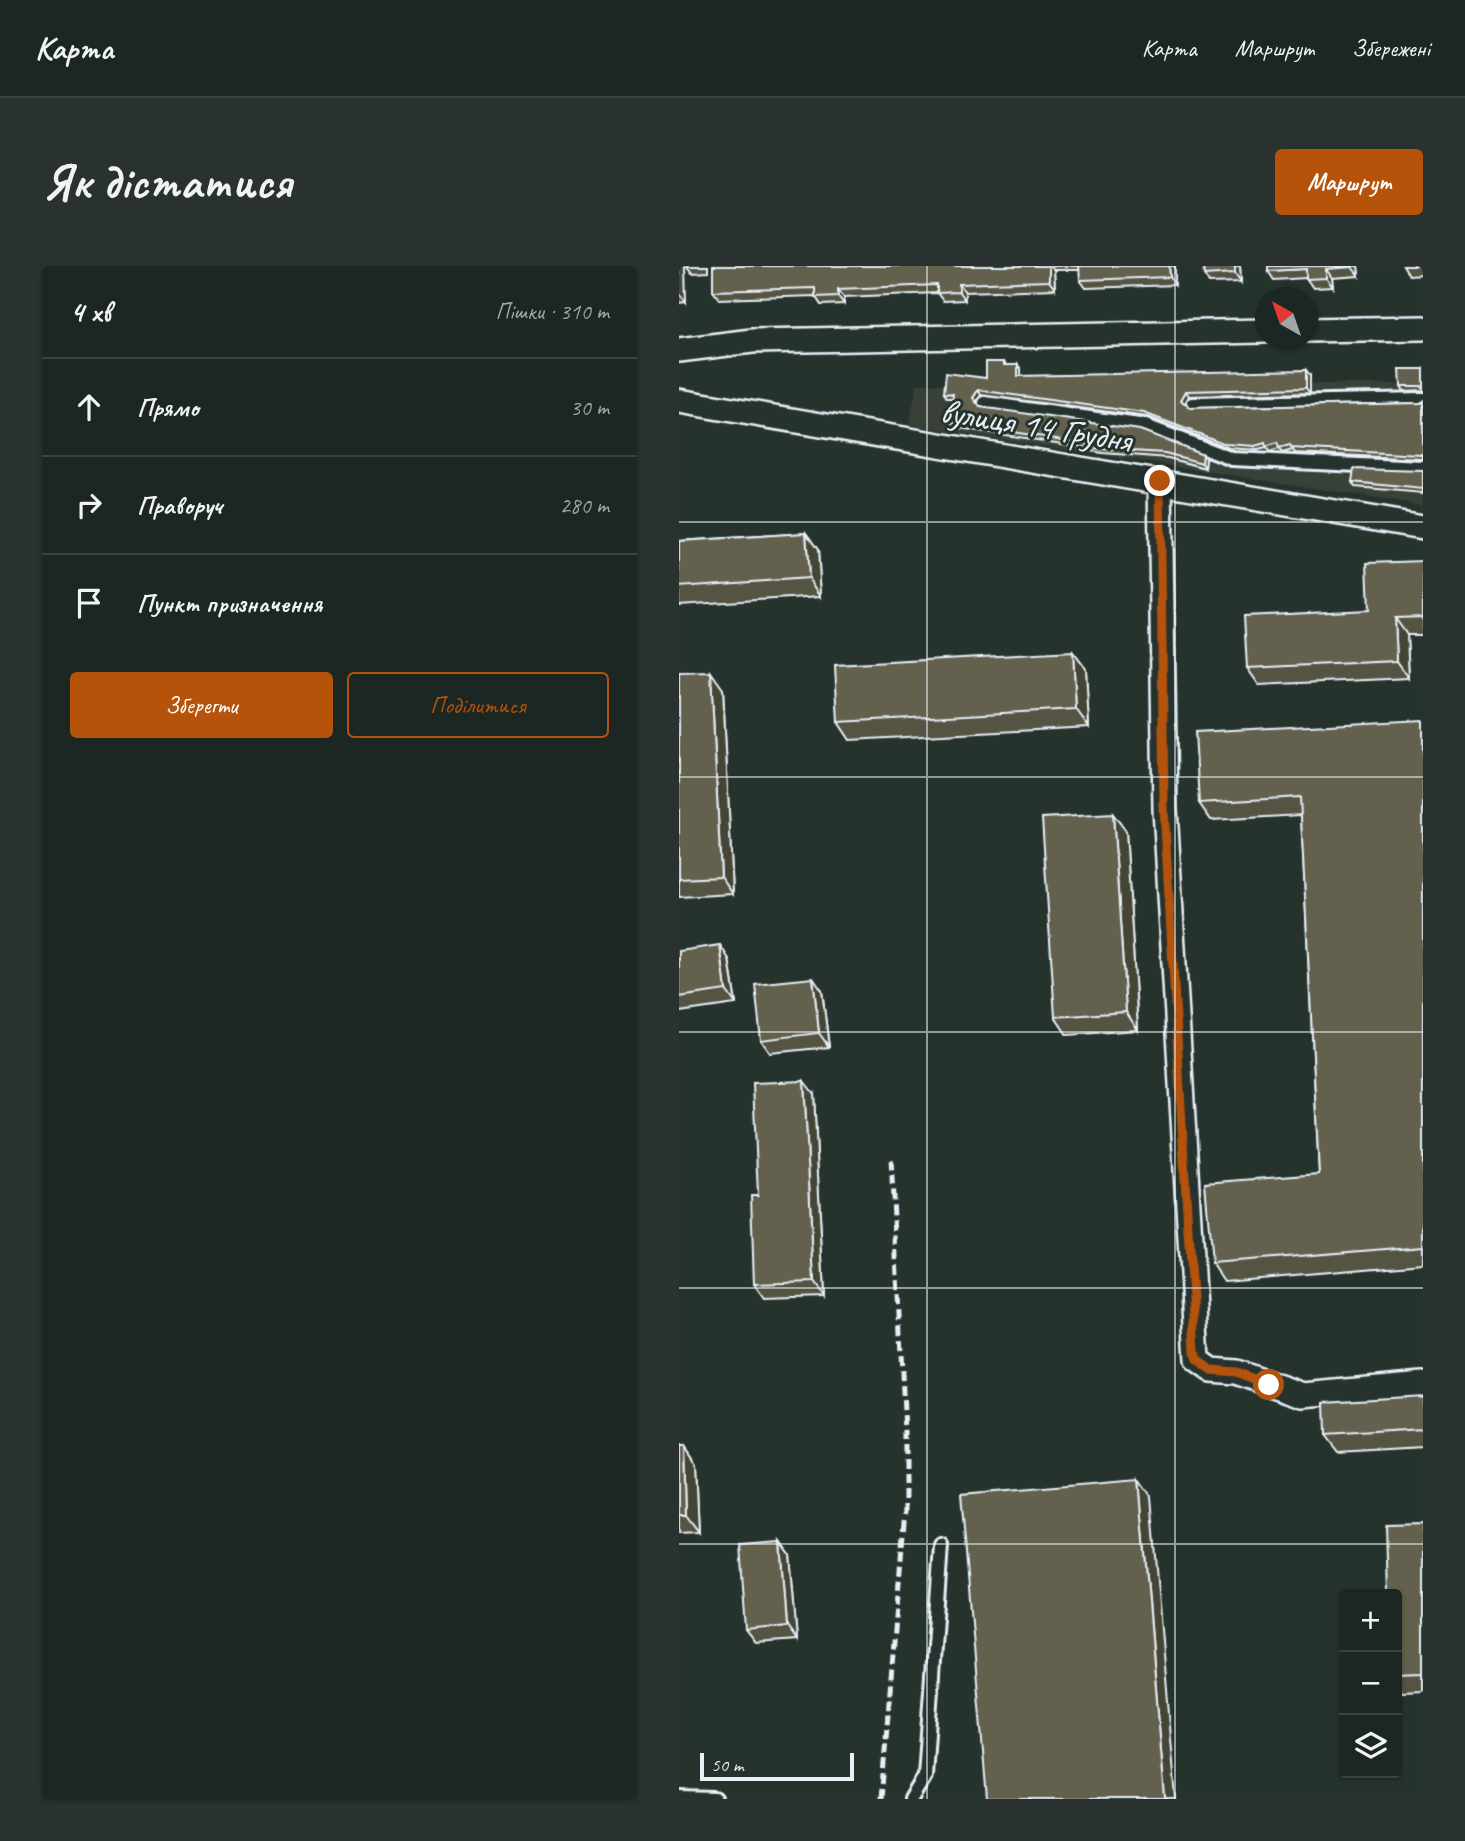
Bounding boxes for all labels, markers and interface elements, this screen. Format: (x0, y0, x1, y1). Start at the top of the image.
text: Карта (35, 27, 114, 69)
text: Карта (1142, 33, 1197, 63)
text: Маршрут (1235, 33, 1314, 63)
text: Збережені (1352, 33, 1430, 63)
button: Маршрут (1275, 149, 1423, 215)
text: Як дістатися (42, 151, 292, 213)
north arrow (1255, 287, 1318, 350)
text: 4 хв (70, 293, 111, 331)
text: Пішки · 310 m (495, 297, 609, 326)
icon: ahead (70, 388, 108, 426)
street label: вулиця 14 Грудня (937, 388, 1136, 463)
text: Прямо (137, 391, 199, 424)
text: 30 m (570, 393, 609, 422)
route end (1144, 465, 1175, 496)
icon: right (70, 486, 108, 524)
text: Праворуч (137, 489, 222, 522)
text: 280 m (560, 491, 609, 520)
icon: arrive (70, 584, 108, 622)
text: Пункт призначення (137, 587, 322, 620)
button: Зберегти (70, 672, 333, 738)
button: Поділитися (347, 672, 609, 738)
route start (1253, 1369, 1284, 1400)
map controls (1339, 1589, 1402, 1778)
button: + (1339, 1589, 1402, 1652)
button: − (1339, 1652, 1402, 1715)
button: layers (1339, 1715, 1402, 1778)
scale bar (700, 1750, 854, 1782)
text: 50 m (711, 1753, 743, 1777)

